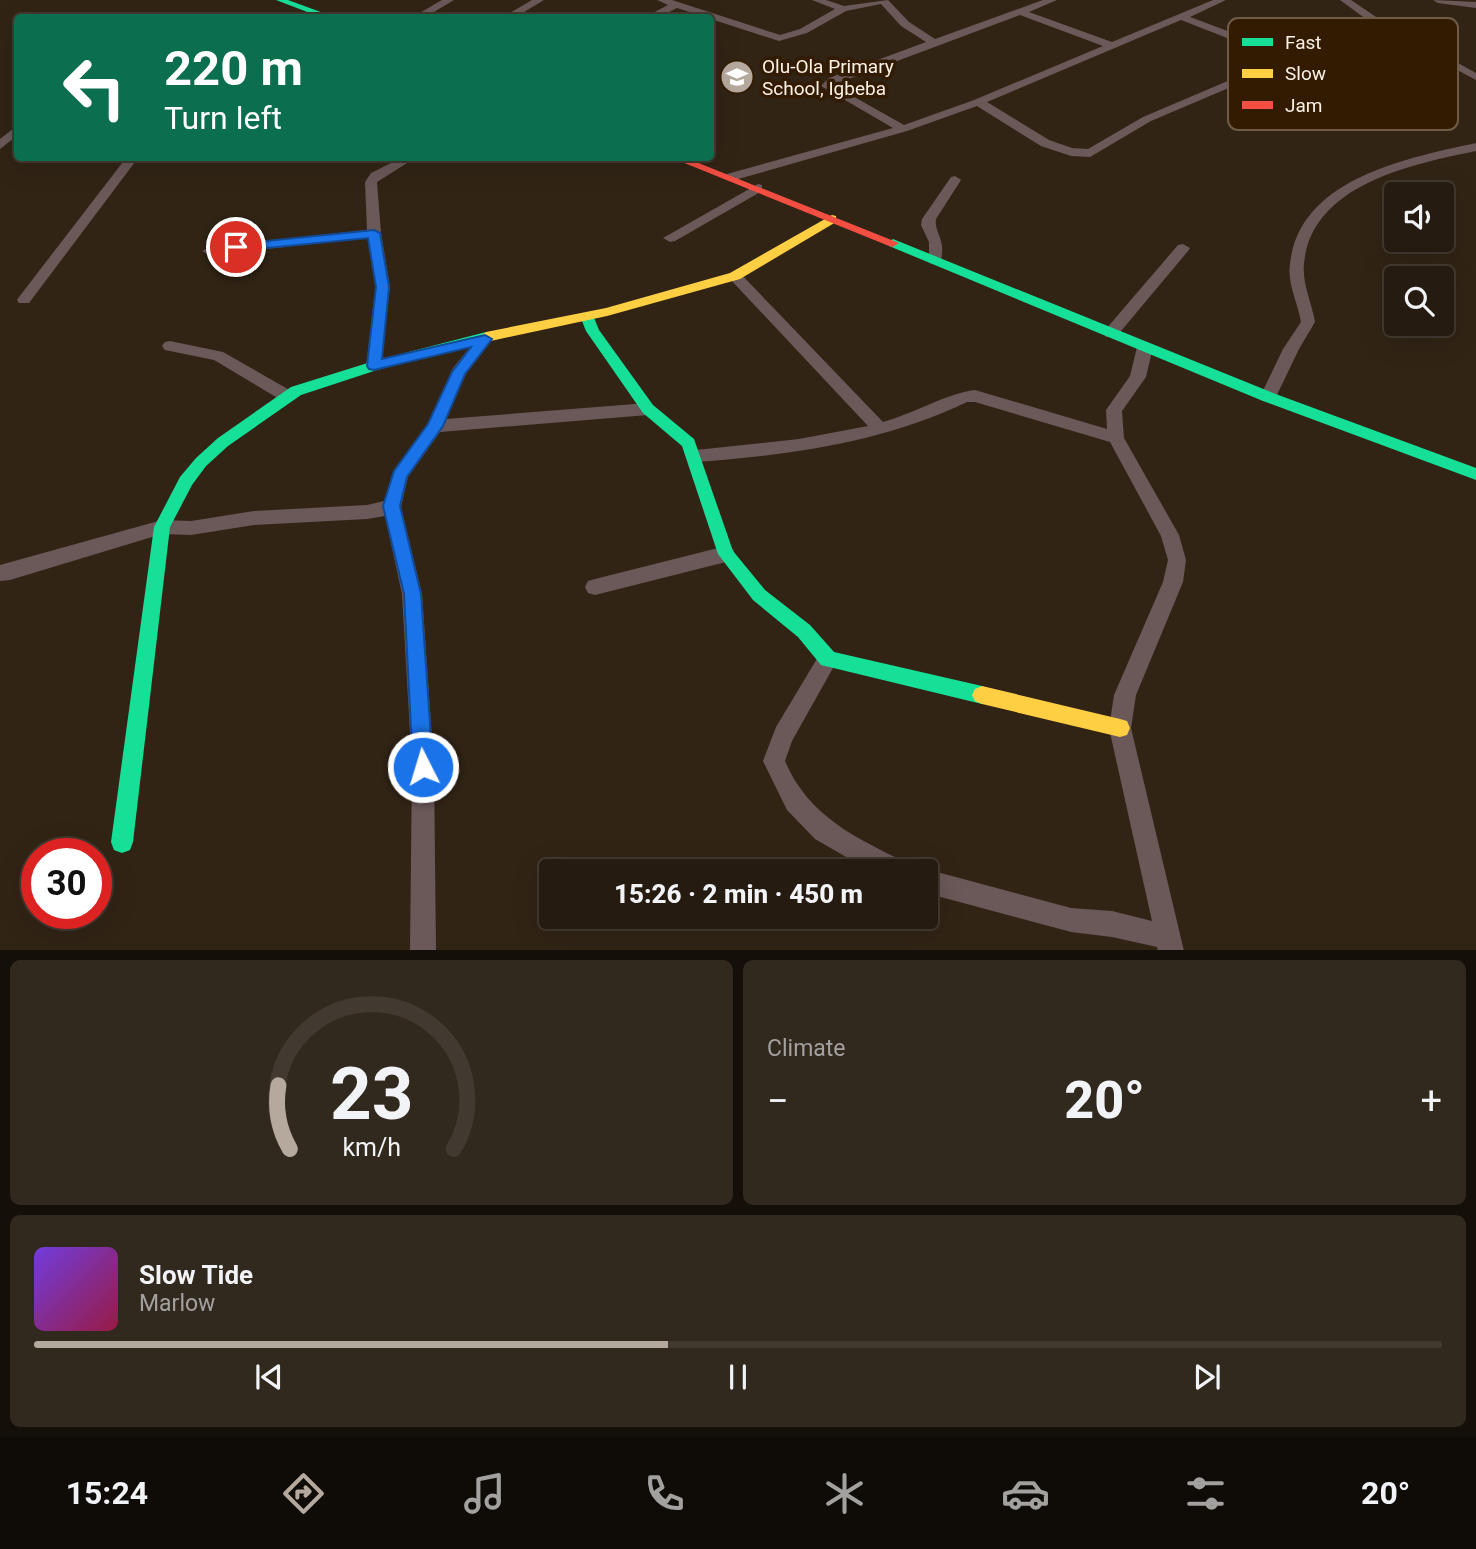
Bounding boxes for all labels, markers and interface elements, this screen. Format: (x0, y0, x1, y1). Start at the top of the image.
legend (1228, 18, 1458, 130)
text: Fast (1285, 31, 1322, 54)
text: 220 m (164, 40, 303, 97)
icon: left (49, 42, 140, 133)
place label: Olu-Ola Primary School, Igbeba (762, 55, 894, 100)
school or university icon: Olu-Ola Primary School, Igbeba (718, 58, 756, 96)
text: Slow (1285, 62, 1326, 85)
text: Jam (1285, 94, 1322, 117)
text: Turn left (164, 99, 282, 137)
map controls (1384, 182, 1454, 336)
button: sound (1384, 182, 1454, 252)
pin (206, 217, 266, 277)
icon: arrive (217, 228, 255, 266)
button: search (1384, 266, 1454, 336)
position arrow (386, 730, 460, 804)
speed limit sign: 30 (21, 838, 112, 929)
text: 15:26 · 2 min · 450 m (614, 879, 863, 909)
text: Climate (767, 1035, 846, 1062)
text: 23 (330, 1051, 413, 1137)
text: 20° (1064, 1070, 1145, 1131)
text: − (767, 1079, 789, 1123)
text: + (1420, 1079, 1442, 1123)
text: km/h (342, 1132, 401, 1161)
text: Slow Tide (139, 1260, 253, 1290)
text: Marlow (139, 1290, 215, 1317)
icon: previous (250, 1358, 288, 1396)
icon: pause (719, 1358, 757, 1396)
icon: next (1188, 1358, 1226, 1396)
icon: directions (279, 1469, 328, 1518)
icon: music (460, 1469, 509, 1518)
icon: phone (640, 1469, 689, 1518)
icon: climate (820, 1469, 869, 1518)
icon: car (1001, 1469, 1050, 1518)
icon: filters (1181, 1469, 1230, 1518)
text: 15:24 (66, 1474, 148, 1512)
text: 20° (1361, 1474, 1410, 1512)

